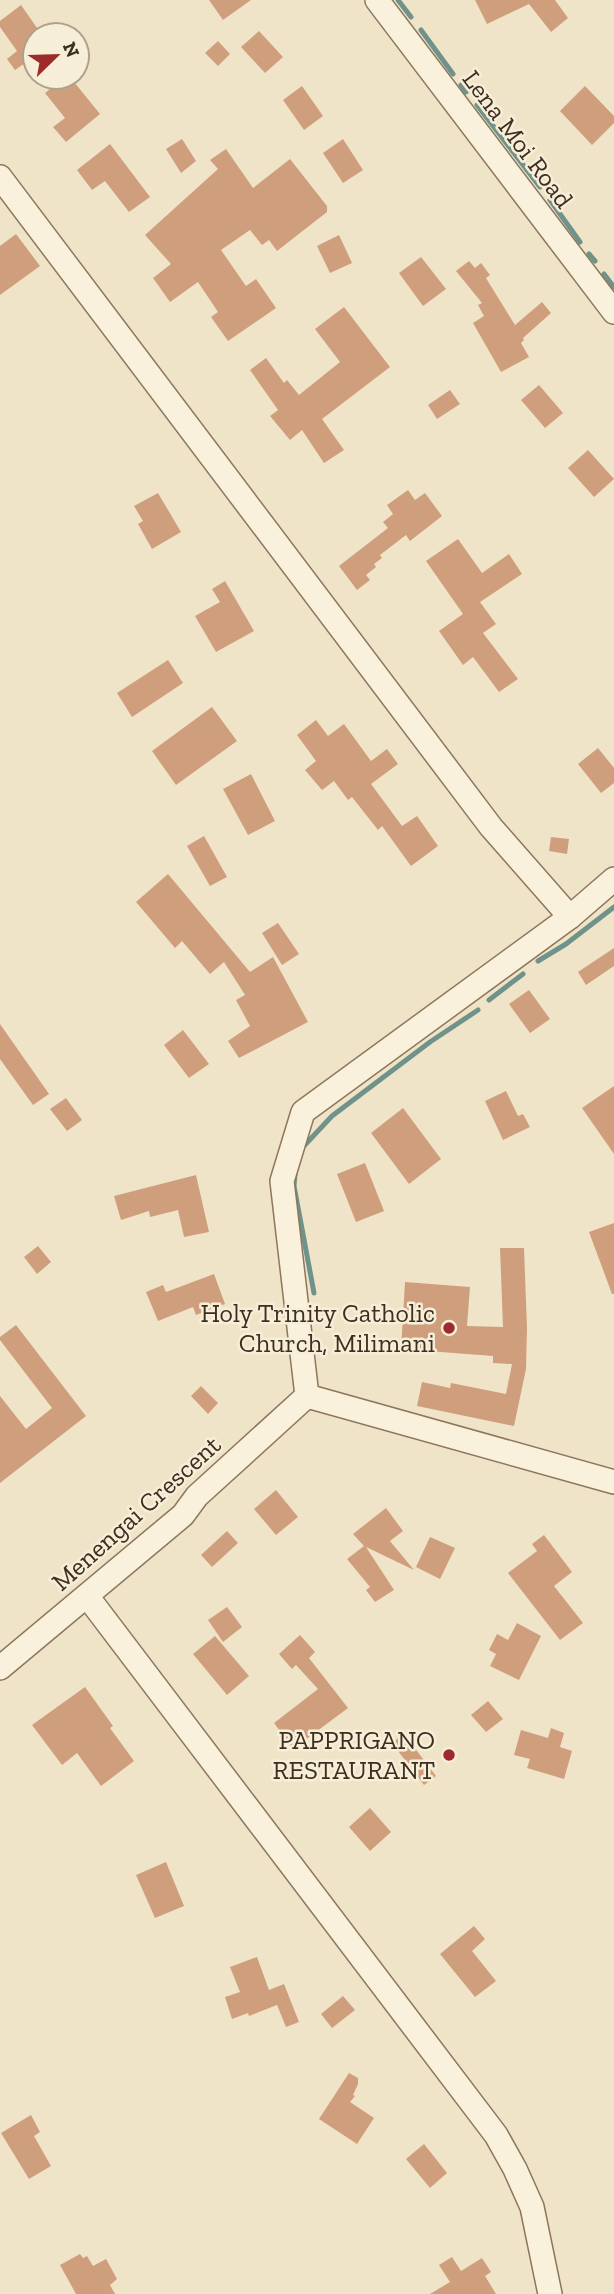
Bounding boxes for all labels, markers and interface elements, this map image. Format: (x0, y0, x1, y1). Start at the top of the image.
north arrow (21, 21, 91, 91)
text: N (58, 38, 85, 61)
street label: Lena Moi Road (456, 64, 580, 214)
place label: Holy Trinity Catholic Church, Milimani (201, 1297, 435, 1359)
marker: Holy Trinity Catholic Church, Milimani (441, 1320, 457, 1336)
street label: Menengai Crescent (45, 1428, 227, 1597)
place label: PAPPRIGANO RESTAURANT (273, 1724, 435, 1786)
marker: PAPPRIGANO RESTAURANT (441, 1747, 457, 1763)

